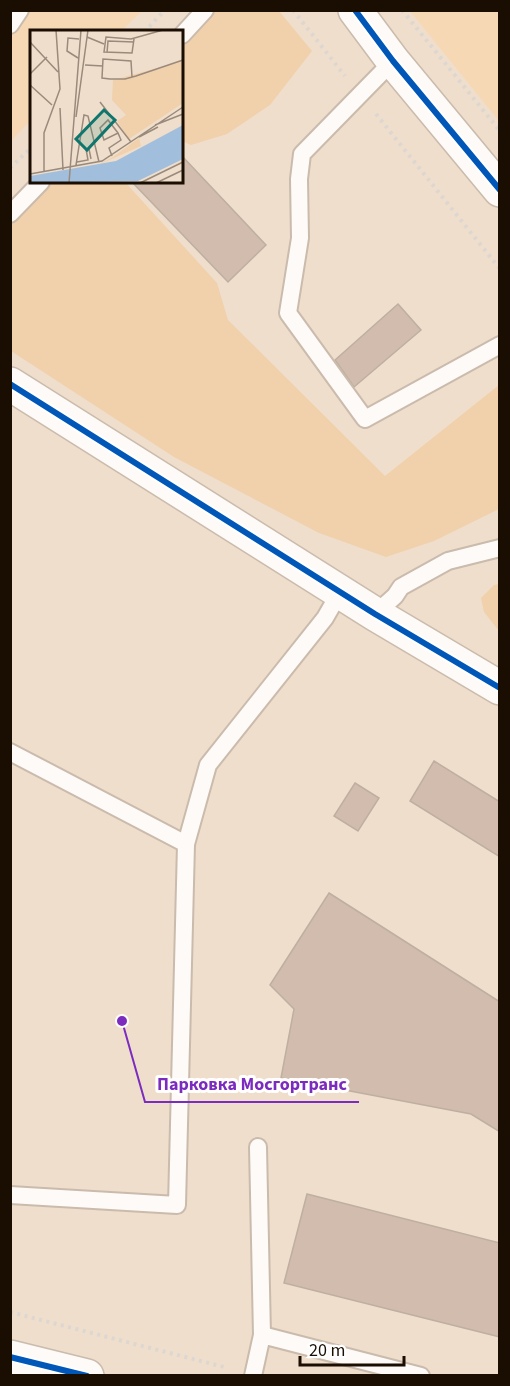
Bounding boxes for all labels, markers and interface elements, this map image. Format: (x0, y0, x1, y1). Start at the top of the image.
inset map (30, 30, 183, 183)
callout: Парковка Мосгортранс (145, 1066, 359, 1102)
text: Парковка Мосгортранс (157, 1072, 348, 1097)
scale bar (300, 1329, 404, 1367)
text: 20 m (309, 1338, 345, 1363)

